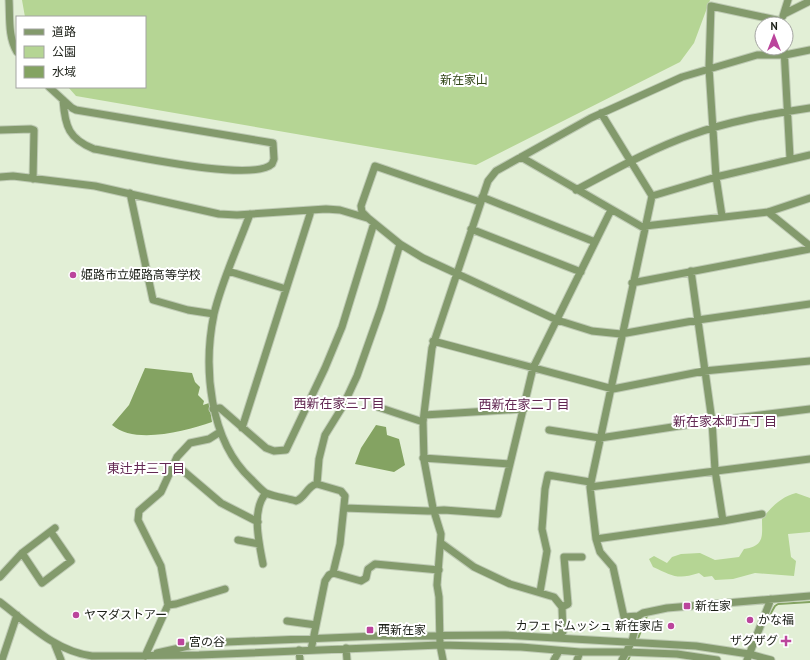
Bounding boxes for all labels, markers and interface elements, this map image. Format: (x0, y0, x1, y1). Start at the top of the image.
legend (16, 16, 146, 88)
north arrow (754, 16, 794, 56)
text: N (770, 19, 778, 33)
text: 道路 (52, 24, 76, 39)
text: 公園 (52, 44, 76, 59)
text: 水域 (52, 64, 76, 79)
park label: 新在家山 (440, 72, 488, 87)
place label: 姫路市立姫路高等学校 (81, 267, 201, 282)
marker: 姫路市立姫路高等学校 (68, 270, 78, 280)
district label: 西新在家三丁目 (293, 395, 385, 412)
district label: 西新在家二丁目 (478, 396, 570, 413)
district label: 新在家本町五丁目 (673, 413, 777, 430)
district label: 東辻井三丁目 (107, 460, 185, 477)
place label: 新在家 (695, 598, 731, 613)
marker: 新在家 (682, 601, 692, 611)
place label: ヤマダストアー (84, 607, 167, 622)
marker: ヤマダストアー (71, 610, 81, 620)
place label: かな福 (758, 612, 794, 627)
marker: かな福 (745, 615, 755, 625)
place label: カフェドムッシュ 新在家店 (516, 618, 663, 633)
marker: カフェドムッシュ 新在家店 (666, 621, 676, 631)
place label: 西新在家 (378, 622, 426, 637)
marker: 西新在家 (365, 625, 375, 635)
place label: ザグザグ (730, 633, 778, 648)
place label: 宮の谷 (189, 634, 225, 649)
marker: ザグザグ (781, 636, 791, 646)
marker: 宮の谷 (176, 637, 186, 647)

